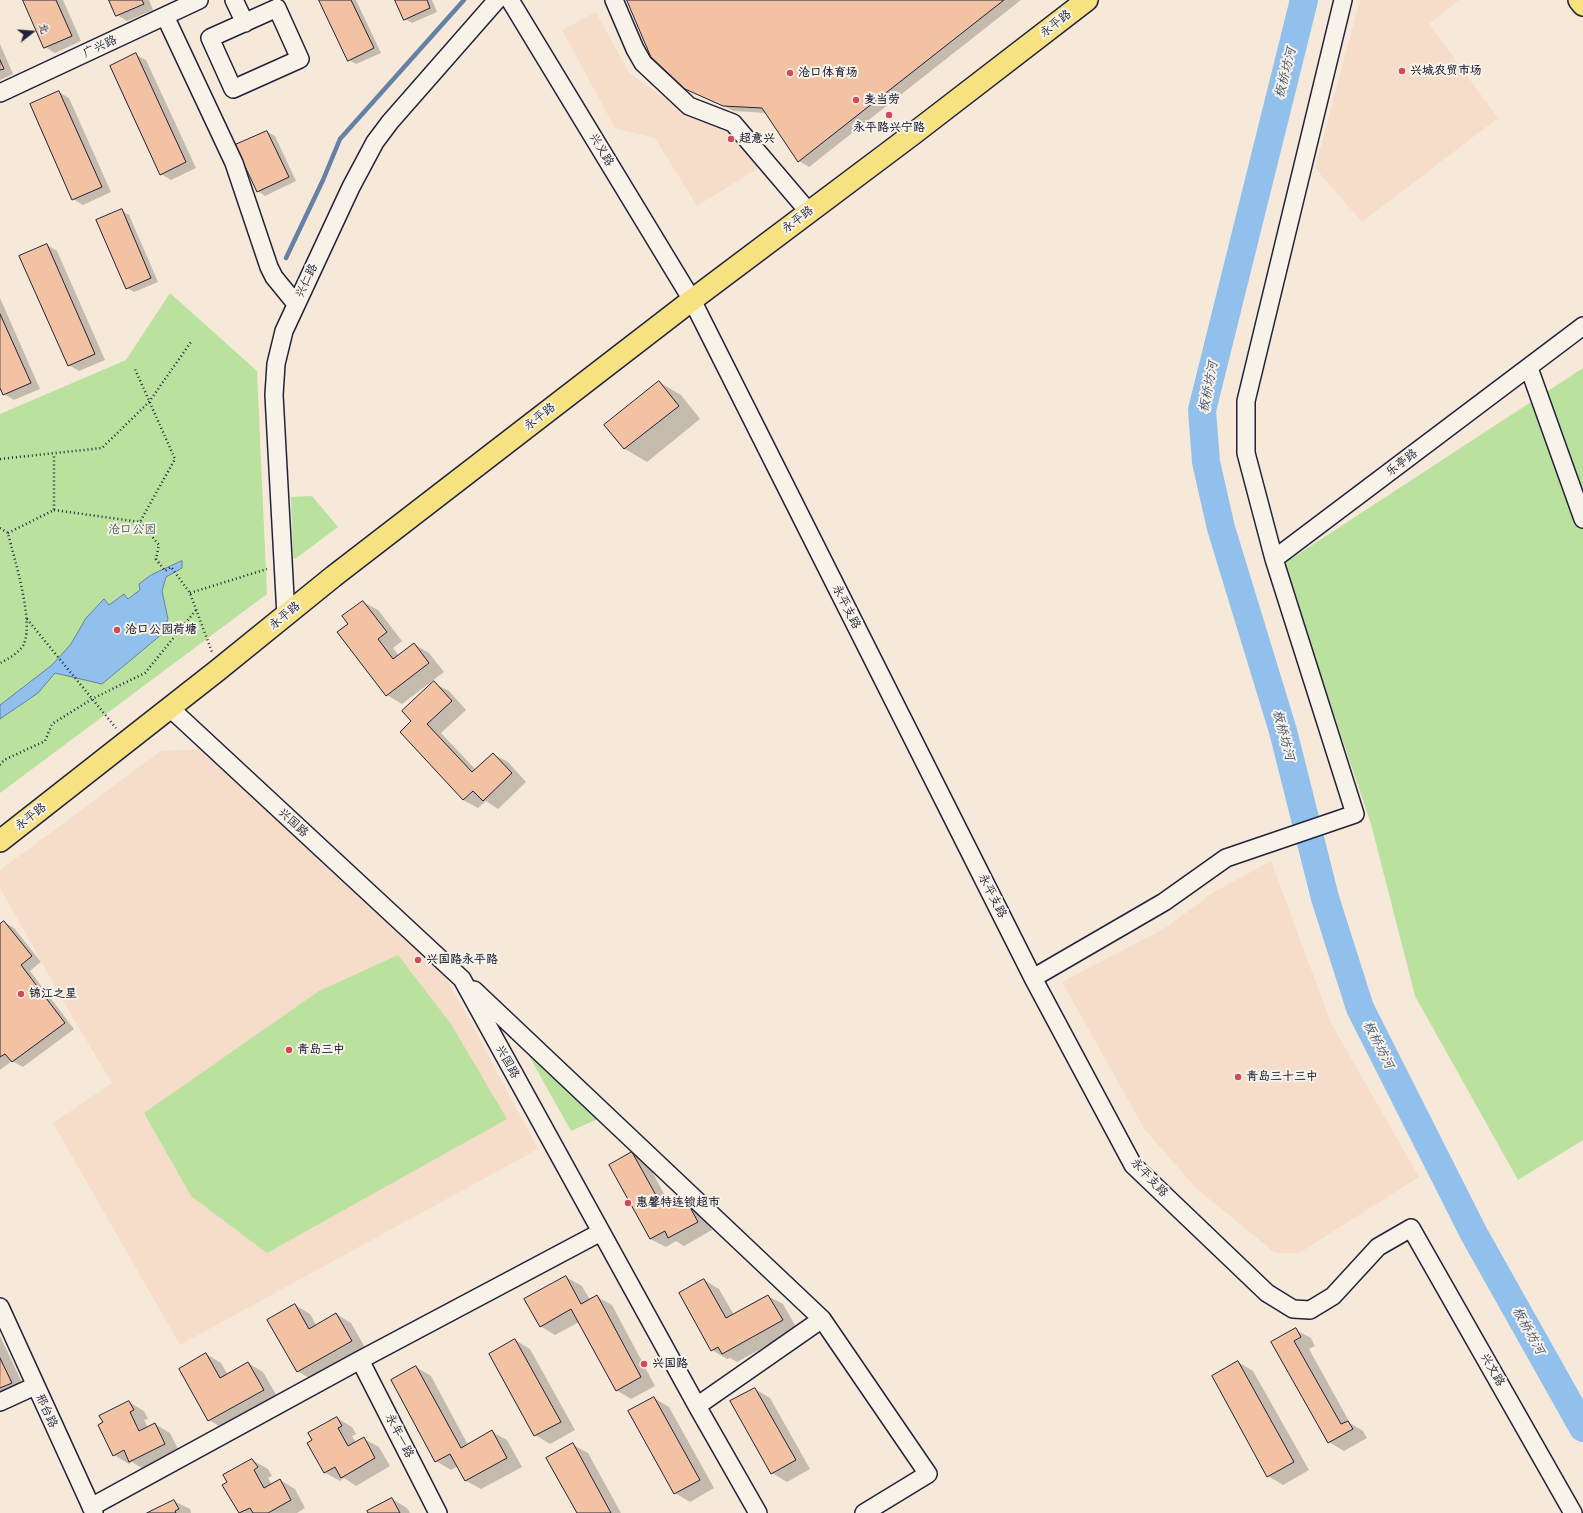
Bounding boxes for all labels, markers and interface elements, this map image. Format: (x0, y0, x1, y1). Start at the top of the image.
street label: 永平路 (1037, 7, 1075, 41)
north arrow (12, 12, 52, 52)
text: 北 (36, 21, 52, 36)
street label: 广兴路 (81, 33, 119, 61)
water label: 板桥坊河 (1272, 46, 1300, 100)
place label: 兴城农贸市场 (1410, 64, 1482, 78)
place label: 沧口体育场 (798, 66, 858, 80)
marker: 兴城农贸市场 (1397, 66, 1407, 76)
marker: 沧口体育场 (785, 68, 795, 78)
place label: 麦当劳 (864, 93, 900, 107)
marker: 麦当劳 (851, 95, 861, 105)
marker: 永平路兴宁路 (884, 110, 894, 120)
place label: 永平路兴宁路 (853, 121, 925, 135)
street label: 兴义路 (586, 131, 616, 169)
place label: 超意兴 (739, 132, 775, 146)
marker: 超意兴 (726, 134, 736, 144)
street label: 永平路 (779, 203, 817, 237)
street label: 兴仁路 (293, 262, 321, 300)
water label: 板桥坊河 (1196, 360, 1222, 414)
street label: 永平路 (521, 400, 559, 434)
street label: 乐亭路 (1383, 446, 1421, 480)
park label: 沧口公园 (108, 523, 156, 537)
street label: 永平支路 (829, 582, 863, 632)
street label: 永平路 (266, 599, 304, 633)
place label: 沧口公园荷塘 (125, 623, 197, 637)
marker: 沧口公园荷塘 (112, 625, 122, 635)
water label: 板桥坊河 (1269, 708, 1297, 762)
street label: 永平路 (12, 800, 50, 834)
street label: 兴国路 (275, 805, 311, 841)
street label: 永平支路 (975, 871, 1009, 921)
place label: 兴国路永平路 (426, 953, 498, 967)
marker: 兴国路永平路 (413, 955, 423, 965)
place label: 锦江之星 (29, 987, 77, 1001)
marker: 锦江之星 (16, 989, 26, 999)
water label: 板桥坊河 (1359, 1018, 1397, 1072)
place label: 青岛三中 (297, 1043, 345, 1057)
street label: 兴国路 (492, 1043, 522, 1081)
marker: 青岛三中 (284, 1045, 294, 1055)
place label: 青岛三十三中 (1246, 1070, 1318, 1084)
marker: 青岛三十三中 (1233, 1072, 1243, 1082)
street label: 永平支路 (1127, 1156, 1171, 1200)
place label: 惠馨特连锁超市 (636, 1196, 720, 1210)
marker: 惠馨特连锁超市 (623, 1198, 633, 1208)
water label: 板桥坊河 (1509, 1304, 1547, 1358)
street label: 兴文路 (1477, 1351, 1507, 1389)
place label: 兴国路 (652, 1357, 688, 1371)
marker: 兴国路 (639, 1359, 649, 1369)
street label: 邢台路 (32, 1392, 60, 1430)
street label: 永年一路 (382, 1411, 416, 1461)

